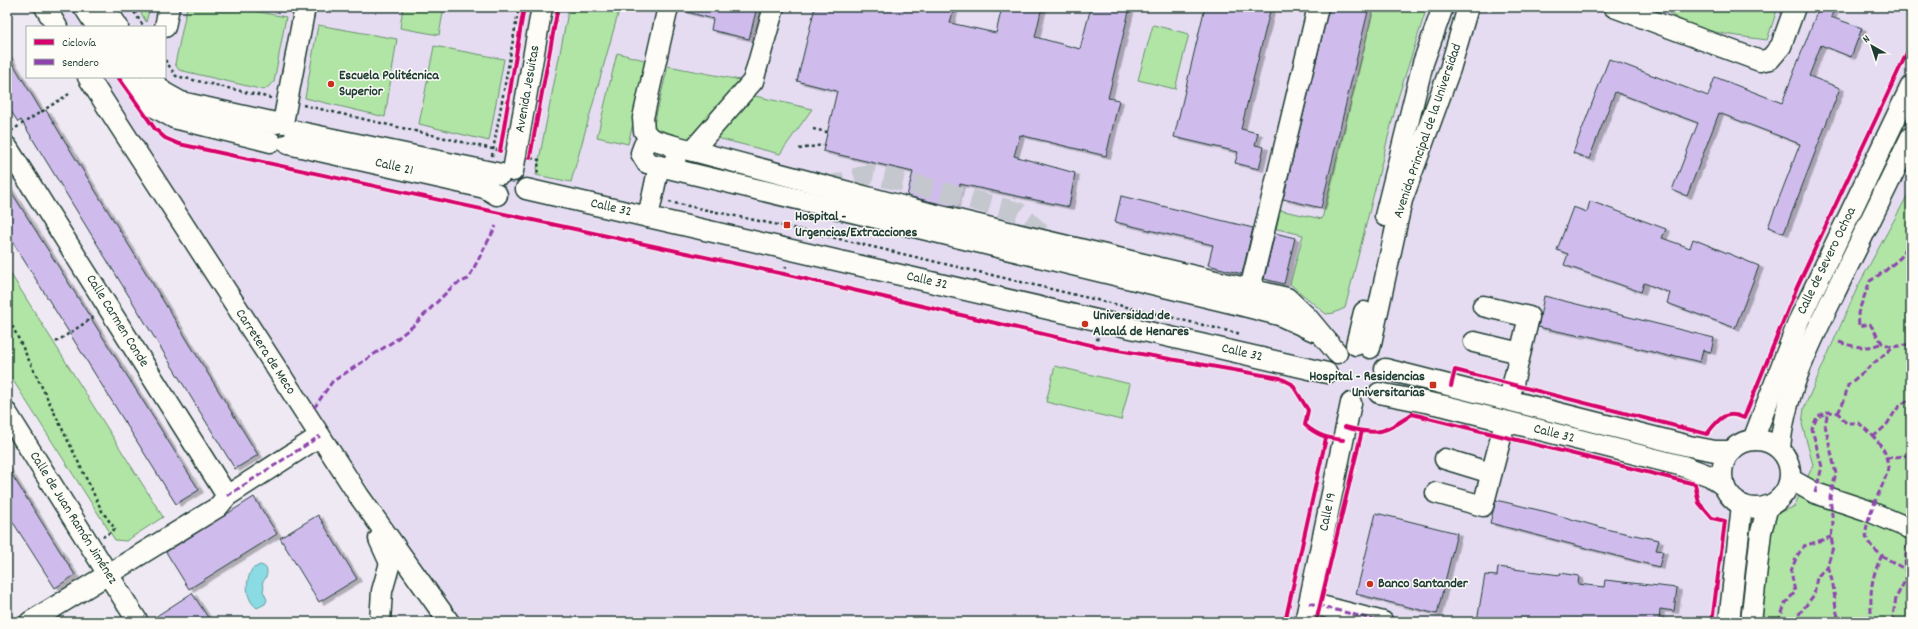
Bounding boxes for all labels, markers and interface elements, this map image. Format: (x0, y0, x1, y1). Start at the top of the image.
legend (26, 26, 166, 78)
north arrow (1852, 26, 1892, 66)
text: N (1860, 32, 1875, 48)
text: Ciclovía (62, 35, 96, 52)
street label: Avenida Principal de la Universidad (1389, 41, 1467, 221)
street label: Avenida Jesuitas (510, 44, 546, 134)
text: Sendero (62, 55, 99, 72)
place label: Escuela Politécnica Superior (339, 66, 440, 102)
marker: Escuela Politécnica Superior (326, 79, 336, 89)
street label: Calle 21 (373, 153, 415, 181)
street label: Calle 32 (588, 194, 634, 222)
street label: Calle de Severo Ochoa (1792, 204, 1862, 318)
place label: Hospital - Urgencias/Extracciones (795, 207, 917, 243)
marker: Hospital - Urgencias/Extracciones (782, 220, 792, 230)
street label: Calle 32 (904, 267, 950, 295)
street label: Calle Carmen Conde (80, 271, 154, 371)
street label: Carretera de Meco (230, 305, 300, 399)
place label: Universidad de Alcalá de Henares (1093, 306, 1189, 342)
marker: Universidad de Alcalá de Henares (1080, 319, 1090, 329)
street label: Calle 32 (1219, 339, 1265, 367)
place label: Hospital - Residencias Universitarias (1309, 367, 1425, 403)
marker: Hospital - Residencias Universitarias (1428, 380, 1438, 390)
street label: Calle 32 (1531, 419, 1577, 449)
street label: Calle de Juan Ramón Jiménez (24, 448, 122, 589)
street label: Calle 19 (1314, 491, 1342, 533)
place label: Banco Santander (1378, 574, 1469, 594)
marker: Banco Santander (1365, 579, 1375, 589)

